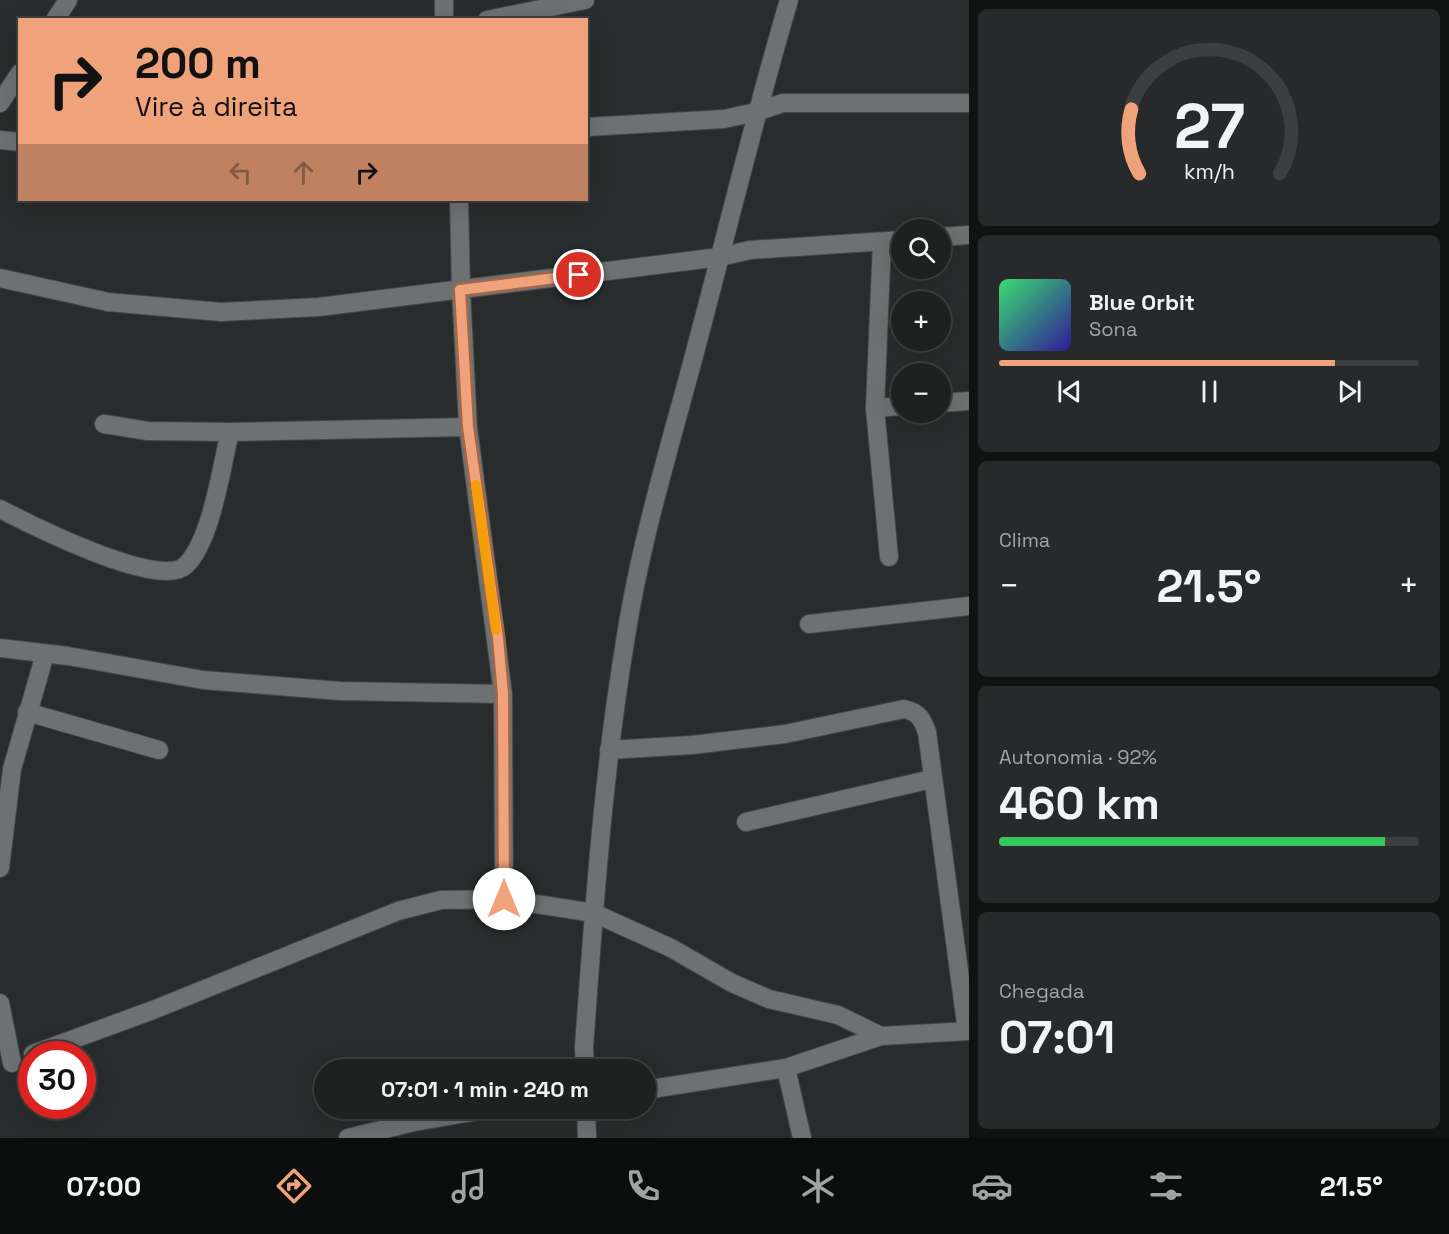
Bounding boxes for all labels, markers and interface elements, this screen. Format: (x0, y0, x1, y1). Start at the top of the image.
text: 200 m (135, 37, 261, 90)
icon: right (36, 42, 114, 120)
text: 27 (1173, 88, 1245, 167)
text: Vire à direita (135, 89, 298, 124)
icon: left (224, 156, 257, 189)
icon: ahead (287, 156, 320, 189)
icon: right (350, 156, 383, 189)
text: km/h (1183, 159, 1235, 186)
map controls (891, 219, 951, 423)
button: search (891, 219, 951, 279)
pin (553, 249, 604, 300)
icon: arrive (562, 258, 595, 291)
text: Blue Orbit (1089, 288, 1195, 316)
button: + (891, 291, 951, 351)
text: Sona (1089, 316, 1137, 342)
button: − (891, 363, 951, 423)
icon: previous (1053, 375, 1086, 408)
icon: pause (1193, 375, 1226, 408)
icon: next (1333, 375, 1366, 408)
text: Clima (999, 527, 1050, 553)
text: 21.5° (1156, 558, 1262, 615)
text: − (999, 565, 1019, 607)
text: + (1399, 565, 1419, 607)
text: Autonomia · 92% (999, 744, 1157, 770)
text: 460 km (999, 775, 1160, 832)
position arrow (472, 867, 536, 931)
text: Chegada (999, 978, 1084, 1004)
text: 07:01 (999, 1009, 1115, 1066)
speed limit sign: 30 (18, 1041, 96, 1119)
text: 07:01 · 1 min · 240 m (381, 1075, 589, 1103)
icon: directions (273, 1165, 315, 1207)
icon: music (448, 1165, 490, 1207)
icon: phone (622, 1165, 664, 1207)
icon: climate (797, 1165, 839, 1207)
icon: car (971, 1165, 1013, 1207)
icon: filters (1145, 1165, 1187, 1207)
text: 07:00 (66, 1169, 141, 1204)
text: 21.5° (1320, 1169, 1383, 1204)

